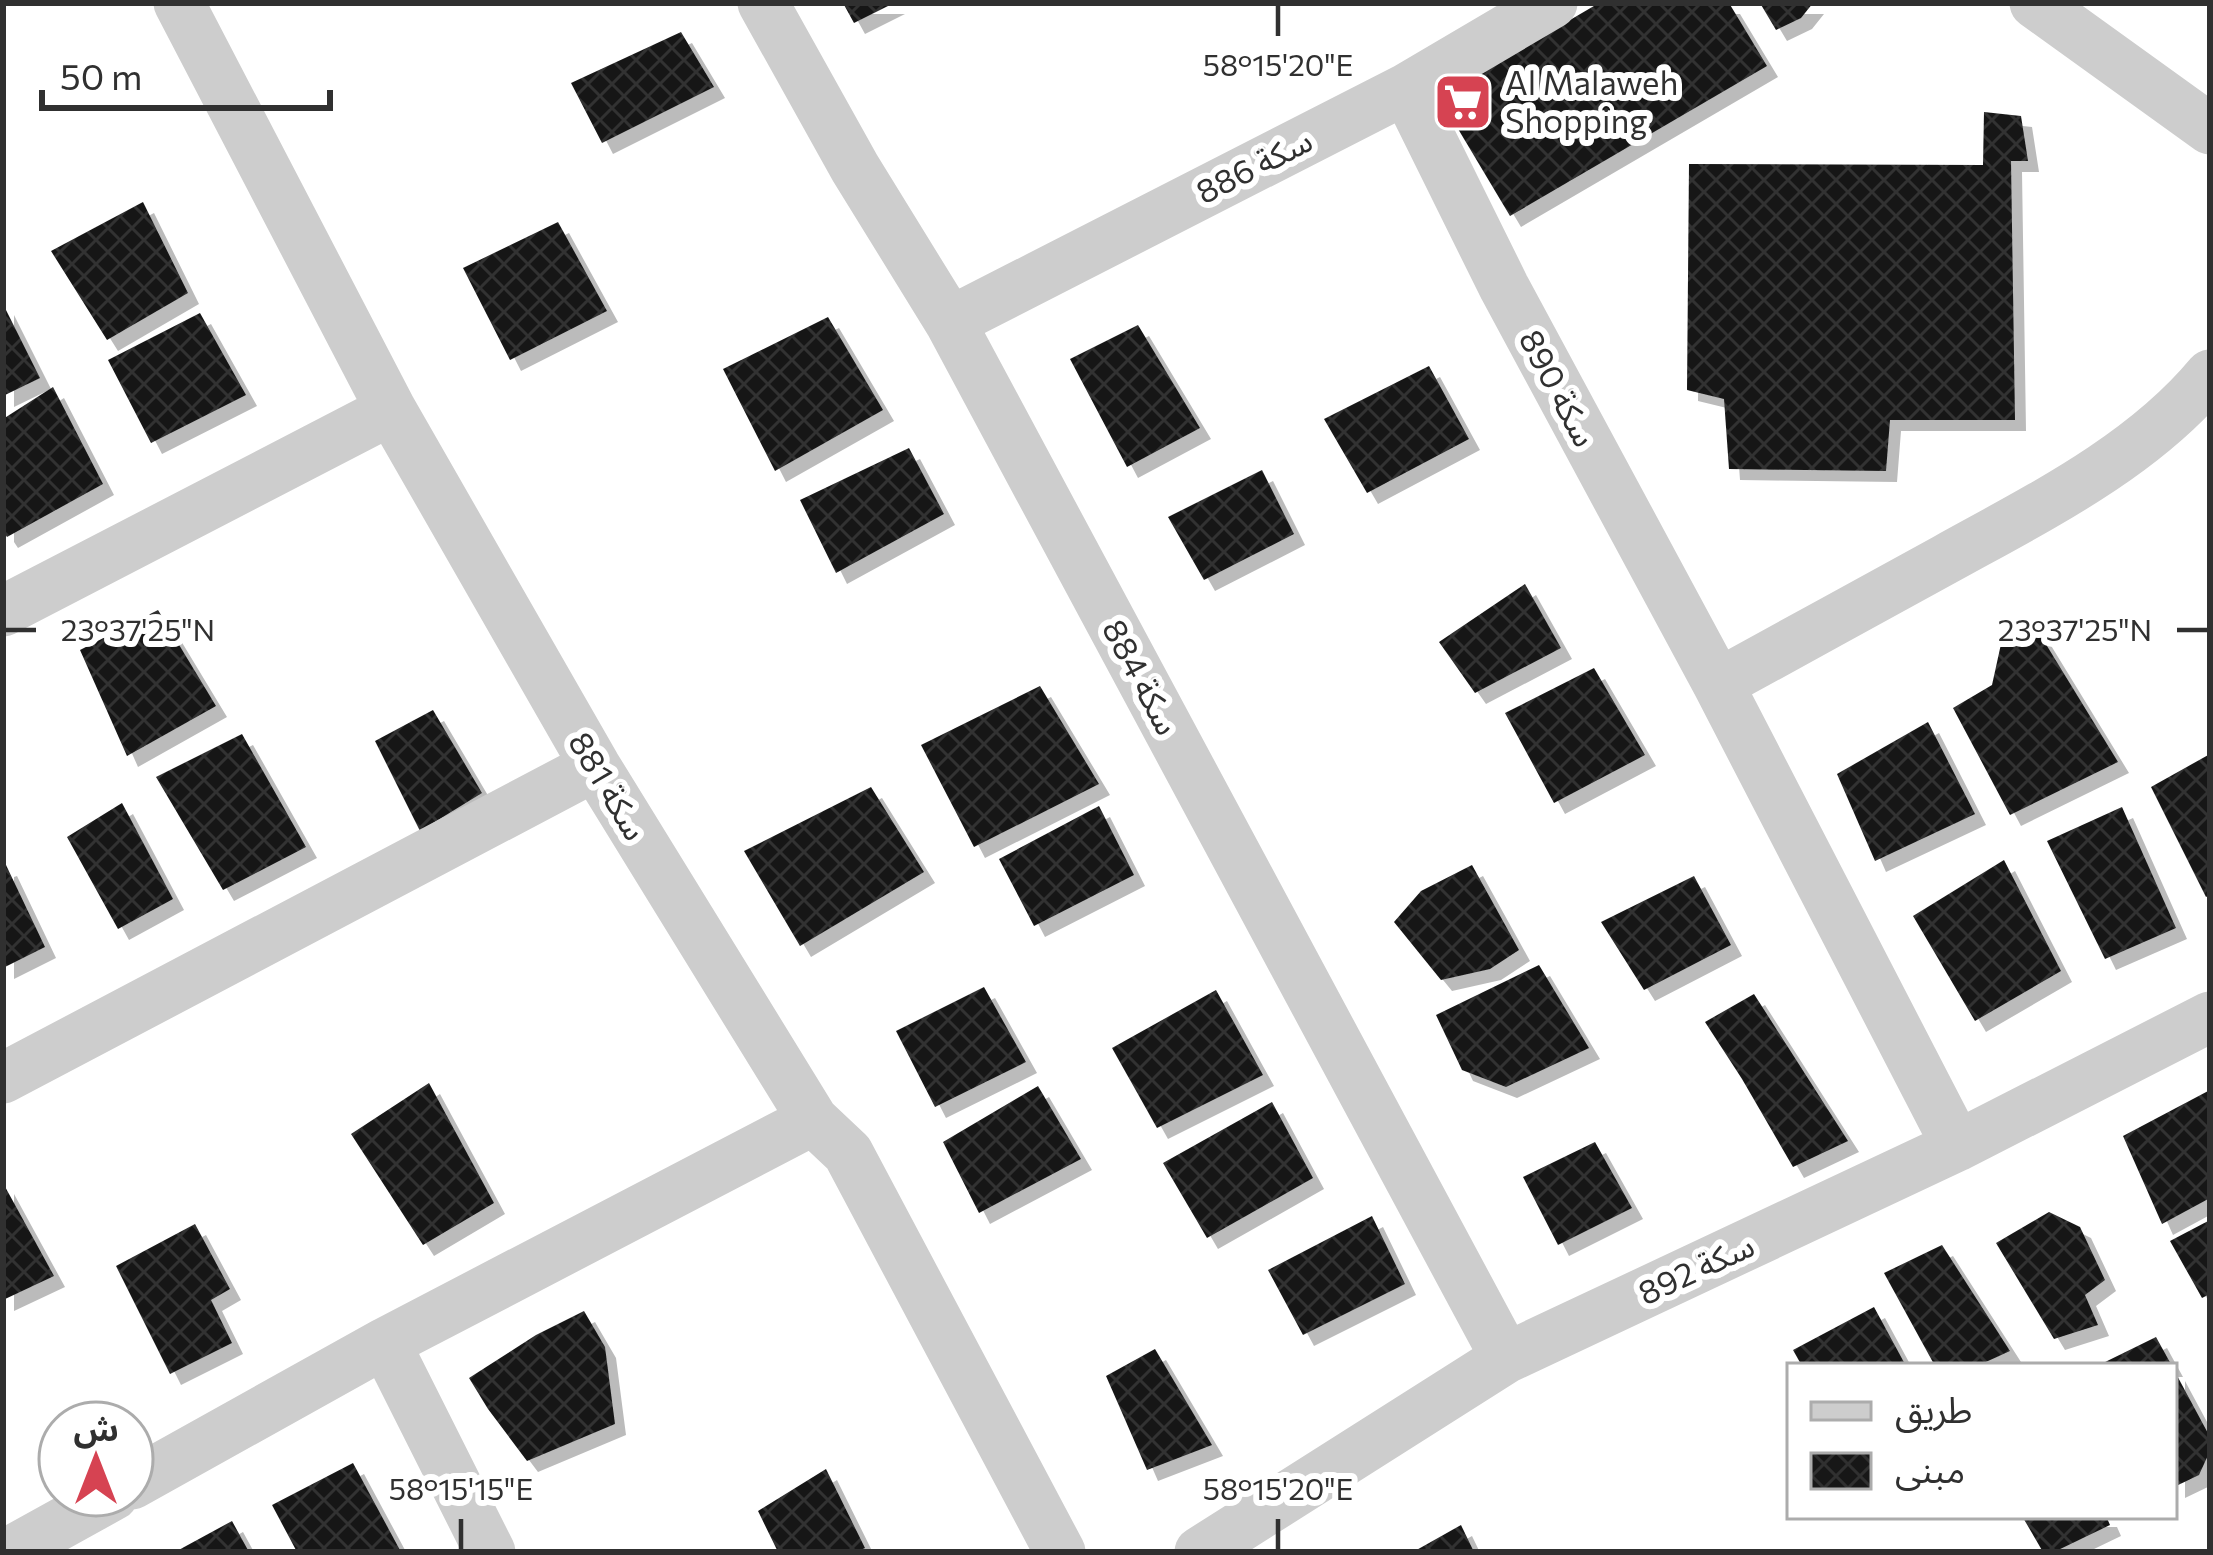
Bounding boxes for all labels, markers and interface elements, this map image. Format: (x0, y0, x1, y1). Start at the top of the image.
scale bar (42, 36, 330, 110)
text: 58°15'20"E (1203, 45, 1353, 82)
text: 50 m (60, 53, 142, 97)
place label: Al Malaweh Shopping (1505, 61, 1678, 140)
supermarket icon: Al Malaweh Shopping (1432, 71, 1494, 133)
street label: سكة 886 (1188, 118, 1318, 211)
street label: سكة 890 (1512, 322, 1607, 453)
text: 23°37'25"N (61, 610, 215, 647)
text: 23°37'25"N (1998, 610, 2152, 647)
street label: سكة 884 (1095, 612, 1190, 741)
street label: سكة 881 (561, 724, 658, 847)
street label: سكة 892 (1631, 1223, 1760, 1312)
legend (1787, 1363, 2177, 1519)
text: طريق (1895, 1386, 1972, 1433)
north arrow (36, 1399, 156, 1519)
text: ش (73, 1407, 119, 1449)
text: مبنى (1895, 1446, 1965, 1491)
text: 58°15'15"E (389, 1469, 533, 1506)
text: 58°15'20"E (1203, 1469, 1353, 1506)

